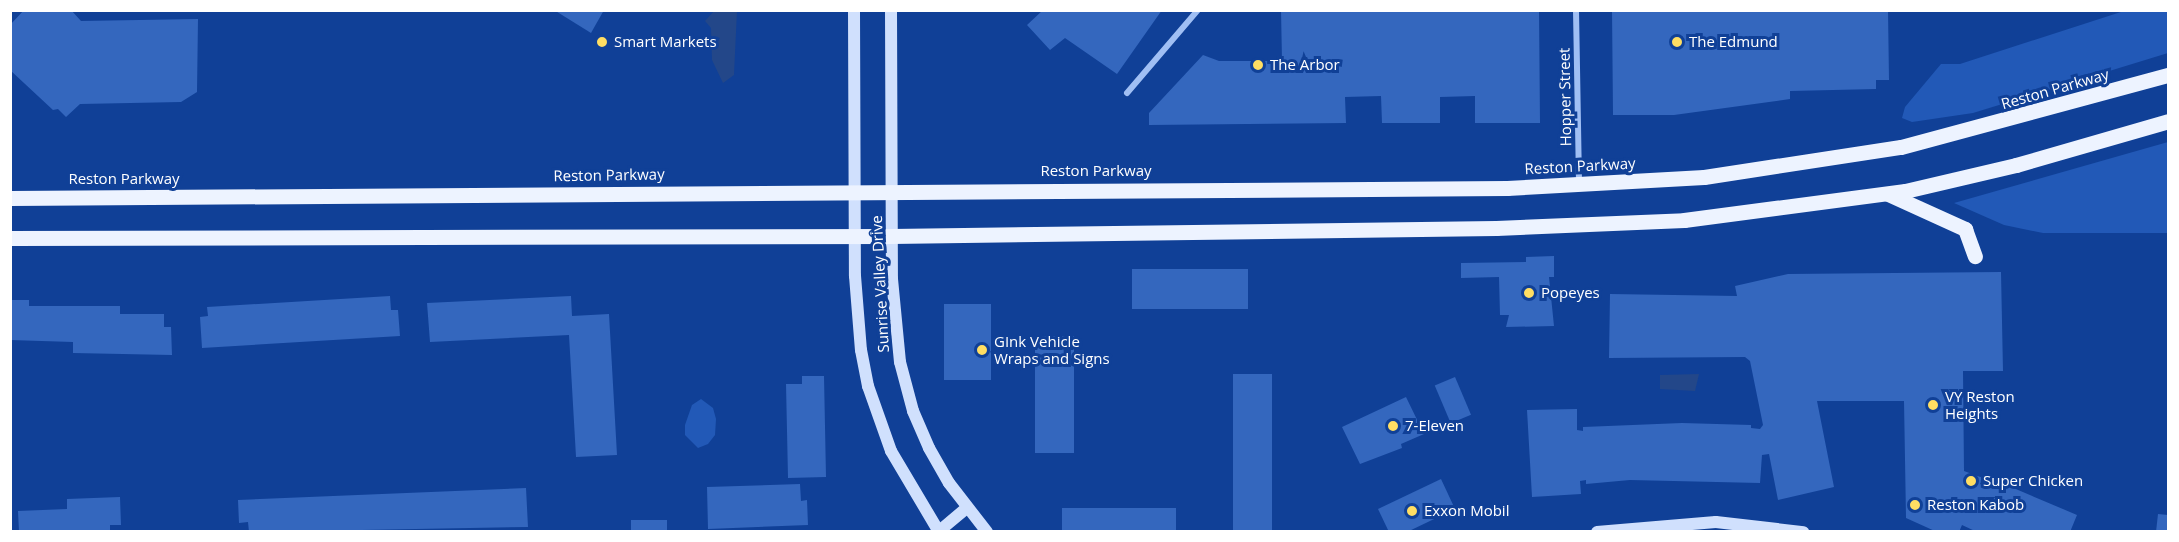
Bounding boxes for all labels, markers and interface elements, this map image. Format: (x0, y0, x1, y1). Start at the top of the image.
place label: Smart Markets (614, 33, 717, 51)
place label: The Edmund (1689, 33, 1778, 51)
marker: Smart Markets (595, 35, 609, 49)
marker: The Edmund (1670, 35, 1684, 49)
street label: Hopper Street (1555, 47, 1575, 147)
place label: The Arbor (1270, 56, 1340, 74)
marker: The Arbor (1251, 58, 1265, 72)
street label: Reston Parkway (1999, 65, 2111, 113)
street label: Reston Parkway (1524, 154, 1636, 178)
street label: Reston Parkway (1040, 162, 1152, 180)
street label: Reston Parkway (553, 165, 665, 185)
street label: Reston Parkway (68, 170, 180, 188)
street label: Sunrise Valley Drive (867, 215, 893, 353)
place label: Popeyes (1541, 284, 1600, 302)
marker: Popeyes (1522, 286, 1536, 300)
place label: GInk Vehicle Wraps and Signs (994, 332, 1110, 367)
marker: GInk Vehicle Wraps and Signs (975, 343, 989, 357)
place label: VY Reston Heights (1945, 387, 2015, 422)
marker: VY Reston Heights (1926, 398, 1940, 412)
place label: 7-Eleven (1405, 417, 1464, 435)
marker: 7-Eleven (1386, 419, 1400, 433)
place label: Super Chicken (1983, 472, 2083, 490)
marker: Super Chicken (1964, 474, 1978, 488)
place label: Reston Kabob (1927, 496, 2024, 514)
marker: Reston Kabob (1908, 498, 1922, 512)
place label: Exxon Mobil (1424, 502, 1509, 520)
marker: Exxon Mobil (1405, 504, 1419, 518)

